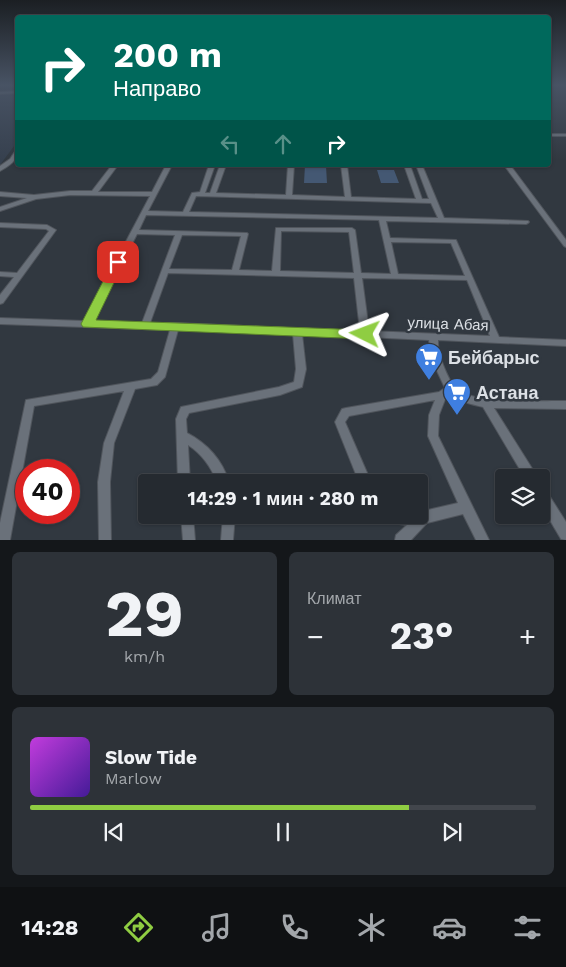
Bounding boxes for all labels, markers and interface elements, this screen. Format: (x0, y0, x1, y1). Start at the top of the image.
text: 200 m (113, 34, 222, 76)
icon: right (30, 35, 95, 100)
text: Направо (113, 76, 201, 101)
icon: left (216, 130, 244, 158)
icon: ahead (269, 130, 297, 158)
icon: right (322, 130, 350, 158)
pin (97, 241, 139, 283)
icon: arrive (104, 248, 132, 276)
position arrow (338, 307, 390, 359)
street label: улица Абая (407, 314, 489, 334)
supermarket icon: Бейбарыс (414, 342, 444, 381)
place label: Бейбарыс (448, 347, 540, 368)
supermarket icon: Астана (442, 377, 472, 416)
place label: Астана (476, 382, 539, 403)
speed limit sign: 40 (15, 459, 80, 524)
map controls (495, 469, 550, 524)
button: layers (495, 469, 550, 524)
text: 14:29 · 1 мин · 280 m (188, 487, 378, 510)
text: 29 (105, 576, 184, 652)
text: Климат (307, 589, 361, 608)
text: 23° (390, 614, 454, 658)
text: − (307, 620, 324, 653)
text: + (519, 620, 536, 653)
text: km/h (124, 647, 165, 666)
text: Slow Tide (105, 746, 197, 769)
text: Marlow (105, 769, 162, 788)
icon: previous (100, 818, 128, 846)
icon: pause (269, 818, 297, 846)
icon: next (438, 818, 466, 846)
icon: directions (121, 910, 156, 945)
icon: music (199, 910, 234, 945)
icon: phone (277, 910, 312, 945)
icon: climate (354, 910, 389, 945)
icon: car (432, 910, 467, 945)
icon: filters (510, 910, 545, 945)
text: 14:28 (21, 915, 79, 940)

